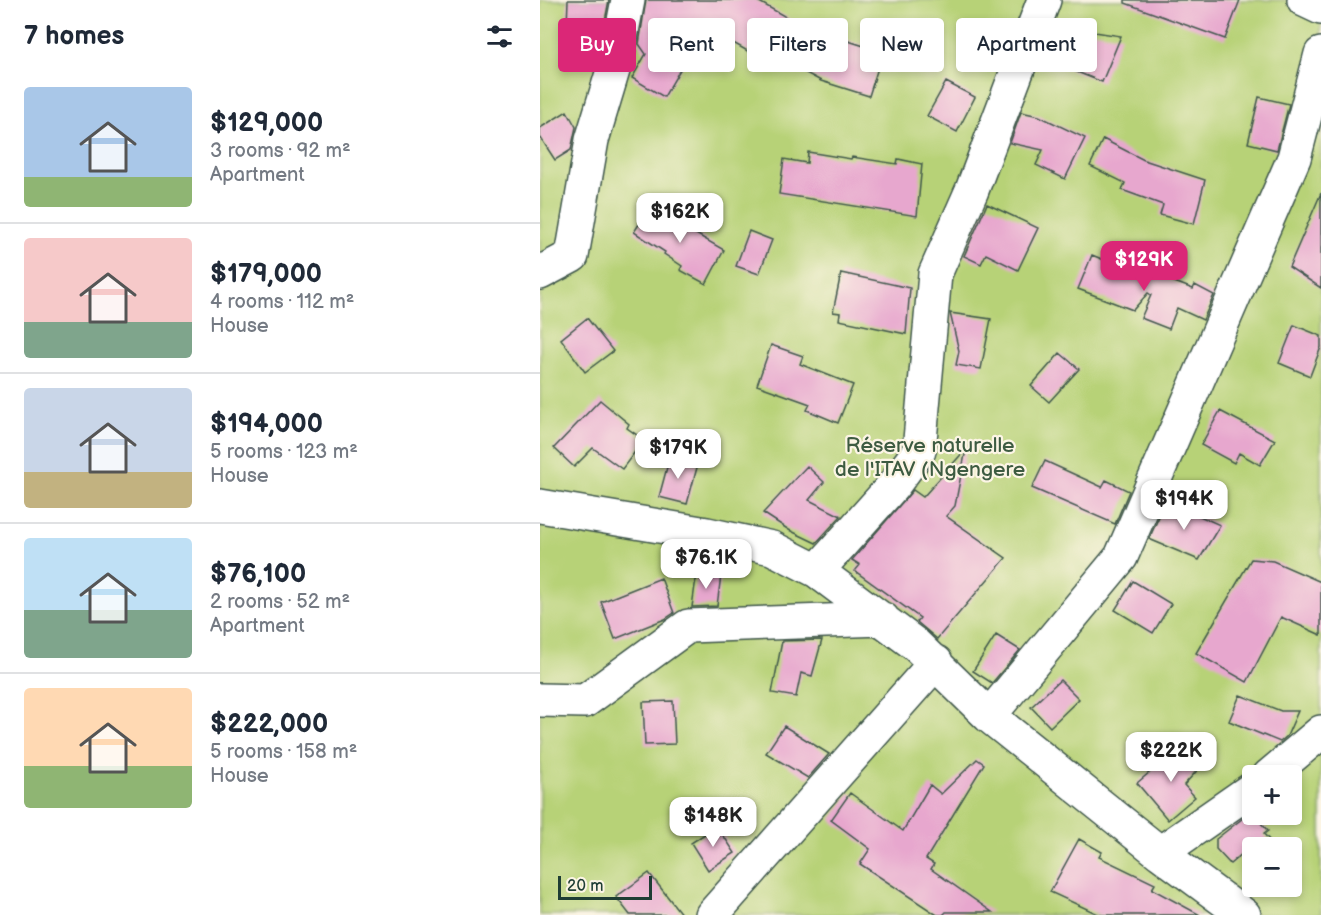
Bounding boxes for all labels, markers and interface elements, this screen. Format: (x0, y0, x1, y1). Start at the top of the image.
chip: Buy (558, 18, 636, 72)
chip: Rent (648, 18, 735, 72)
chip: Filters (747, 18, 848, 72)
chip: New (860, 18, 944, 72)
chip: Apartment (956, 18, 1097, 72)
icon: filters (483, 20, 516, 53)
text: 7 homes (24, 21, 124, 52)
text: $129,000 (210, 108, 323, 139)
icon: home (72, 111, 144, 183)
text: 3 rooms · 92 m² (210, 139, 351, 163)
text: Apartment (210, 163, 305, 187)
pin: $162K (638, 193, 722, 244)
text: $162K (650, 200, 710, 224)
pin: $129K (1102, 241, 1186, 292)
text: $129K (1115, 248, 1173, 272)
text: $179,000 (210, 259, 322, 290)
icon: home (72, 262, 144, 334)
text: 4 rooms · 112 m² (210, 290, 354, 314)
text: House (210, 314, 269, 338)
text: $194,000 (210, 409, 323, 440)
icon: home (72, 412, 144, 484)
pin: $179K (636, 429, 720, 480)
park label: Réserve naturelle de l'ITAV (Ngengere (835, 433, 1025, 482)
text: $179K (649, 436, 707, 460)
text: 5 rooms · 123 m² (210, 440, 358, 464)
text: House (210, 464, 269, 488)
pin: $194K (1142, 480, 1226, 531)
text: $194K (1155, 487, 1213, 511)
pin: $76.1K (657, 539, 755, 590)
text: $76.1K (675, 546, 737, 570)
text: $76,100 (210, 559, 306, 590)
icon: home (72, 562, 144, 634)
text: 2 rooms · 52 m² (210, 590, 350, 614)
text: Apartment (210, 614, 305, 638)
text: $222,000 (210, 709, 328, 740)
icon: home (72, 712, 144, 784)
pin: $222K (1129, 732, 1213, 783)
text: $222K (1140, 739, 1202, 763)
text: 5 rooms · 158 m² (210, 740, 357, 764)
text: House (210, 764, 269, 788)
map controls (1242, 765, 1302, 897)
button: + (1242, 765, 1302, 825)
pin: $148K (671, 797, 755, 848)
text: $148K (684, 804, 743, 828)
button: − (1242, 837, 1302, 897)
scale bar (558, 873, 652, 900)
text: 20 m (567, 877, 603, 896)

